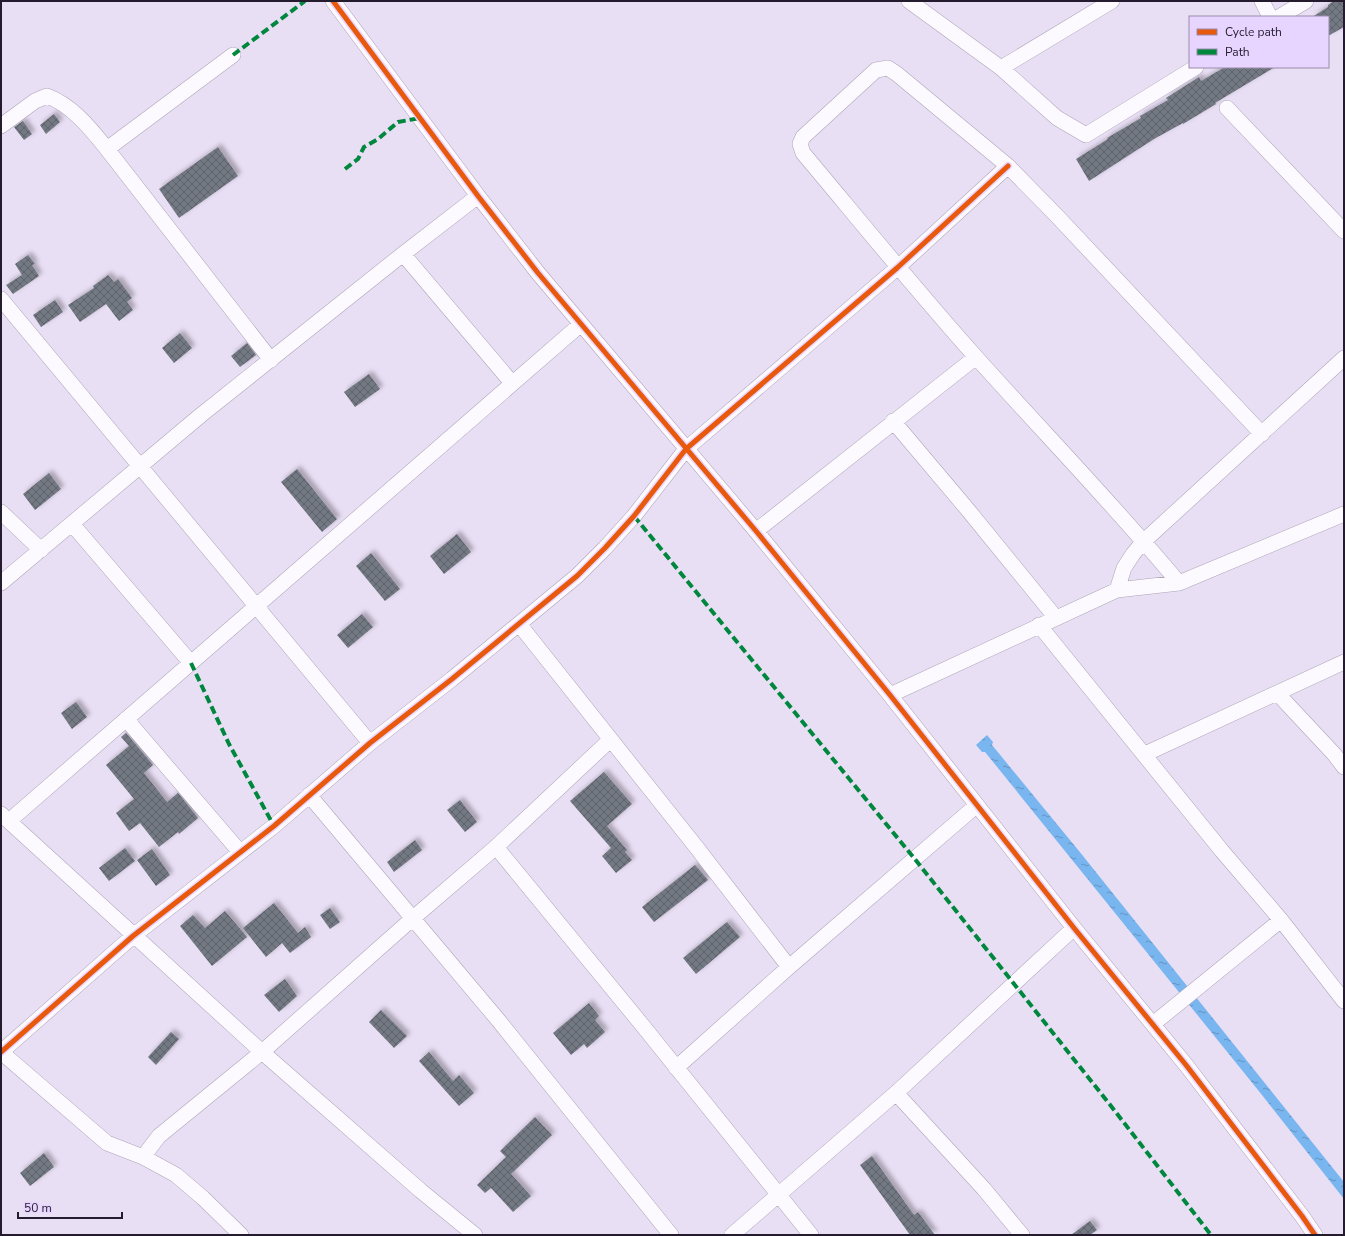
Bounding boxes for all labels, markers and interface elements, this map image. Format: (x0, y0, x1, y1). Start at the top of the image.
legend (1189, 16, 1329, 68)
text: Cycle path (1225, 24, 1282, 40)
text: Path (1225, 44, 1250, 60)
scale bar (18, 1194, 122, 1220)
text: 50 m (24, 1200, 52, 1216)

